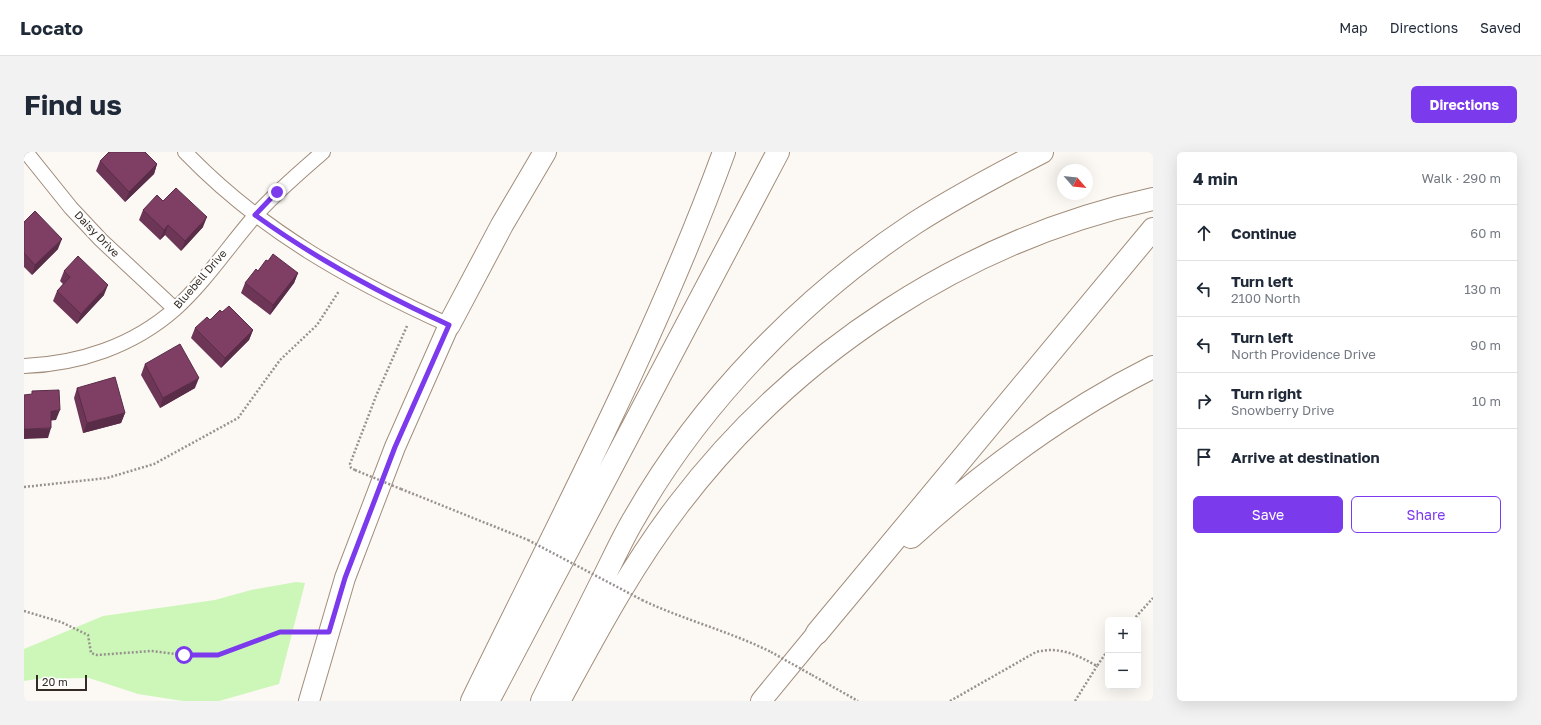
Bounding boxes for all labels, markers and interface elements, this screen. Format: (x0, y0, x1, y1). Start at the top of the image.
text: Locato (20, 16, 83, 39)
text: Map (1339, 19, 1368, 36)
text: Directions (1390, 19, 1458, 36)
text: Saved (1480, 19, 1521, 36)
button: Directions (1411, 86, 1517, 123)
text: Find us (24, 88, 122, 121)
north arrow (1057, 164, 1093, 200)
text: 4 min (1193, 168, 1238, 189)
text: Walk · 290 m (1422, 170, 1501, 186)
route end (268, 183, 286, 201)
street label: Daisy Drive (72, 208, 122, 259)
icon: ahead (1193, 222, 1215, 244)
text: Continue (1231, 224, 1297, 242)
text: 60 m (1470, 225, 1501, 241)
street label: Bluebell Drive (170, 246, 229, 311)
text: Turn left (1231, 272, 1293, 290)
icon: left (1193, 278, 1215, 300)
text: 130 m (1464, 281, 1501, 297)
text: 2100 North (1231, 290, 1300, 306)
text: Turn left (1231, 328, 1293, 346)
icon: left (1193, 334, 1215, 356)
text: 90 m (1470, 337, 1501, 353)
text: North Providence Drive (1231, 346, 1376, 362)
text: Turn right (1231, 384, 1302, 402)
icon: right (1193, 390, 1215, 412)
text: 10 m (1472, 393, 1501, 409)
text: Snowberry Drive (1231, 402, 1334, 418)
icon: arrive (1193, 446, 1215, 468)
text: Arrive at destination (1231, 448, 1380, 466)
button: Save (1193, 496, 1343, 533)
button: Share (1351, 496, 1501, 533)
map controls (1105, 617, 1141, 689)
button: + (1105, 617, 1141, 653)
route start (175, 646, 193, 664)
button: − (1105, 653, 1141, 689)
scale bar (36, 673, 87, 692)
text: 20 m (42, 675, 68, 688)

